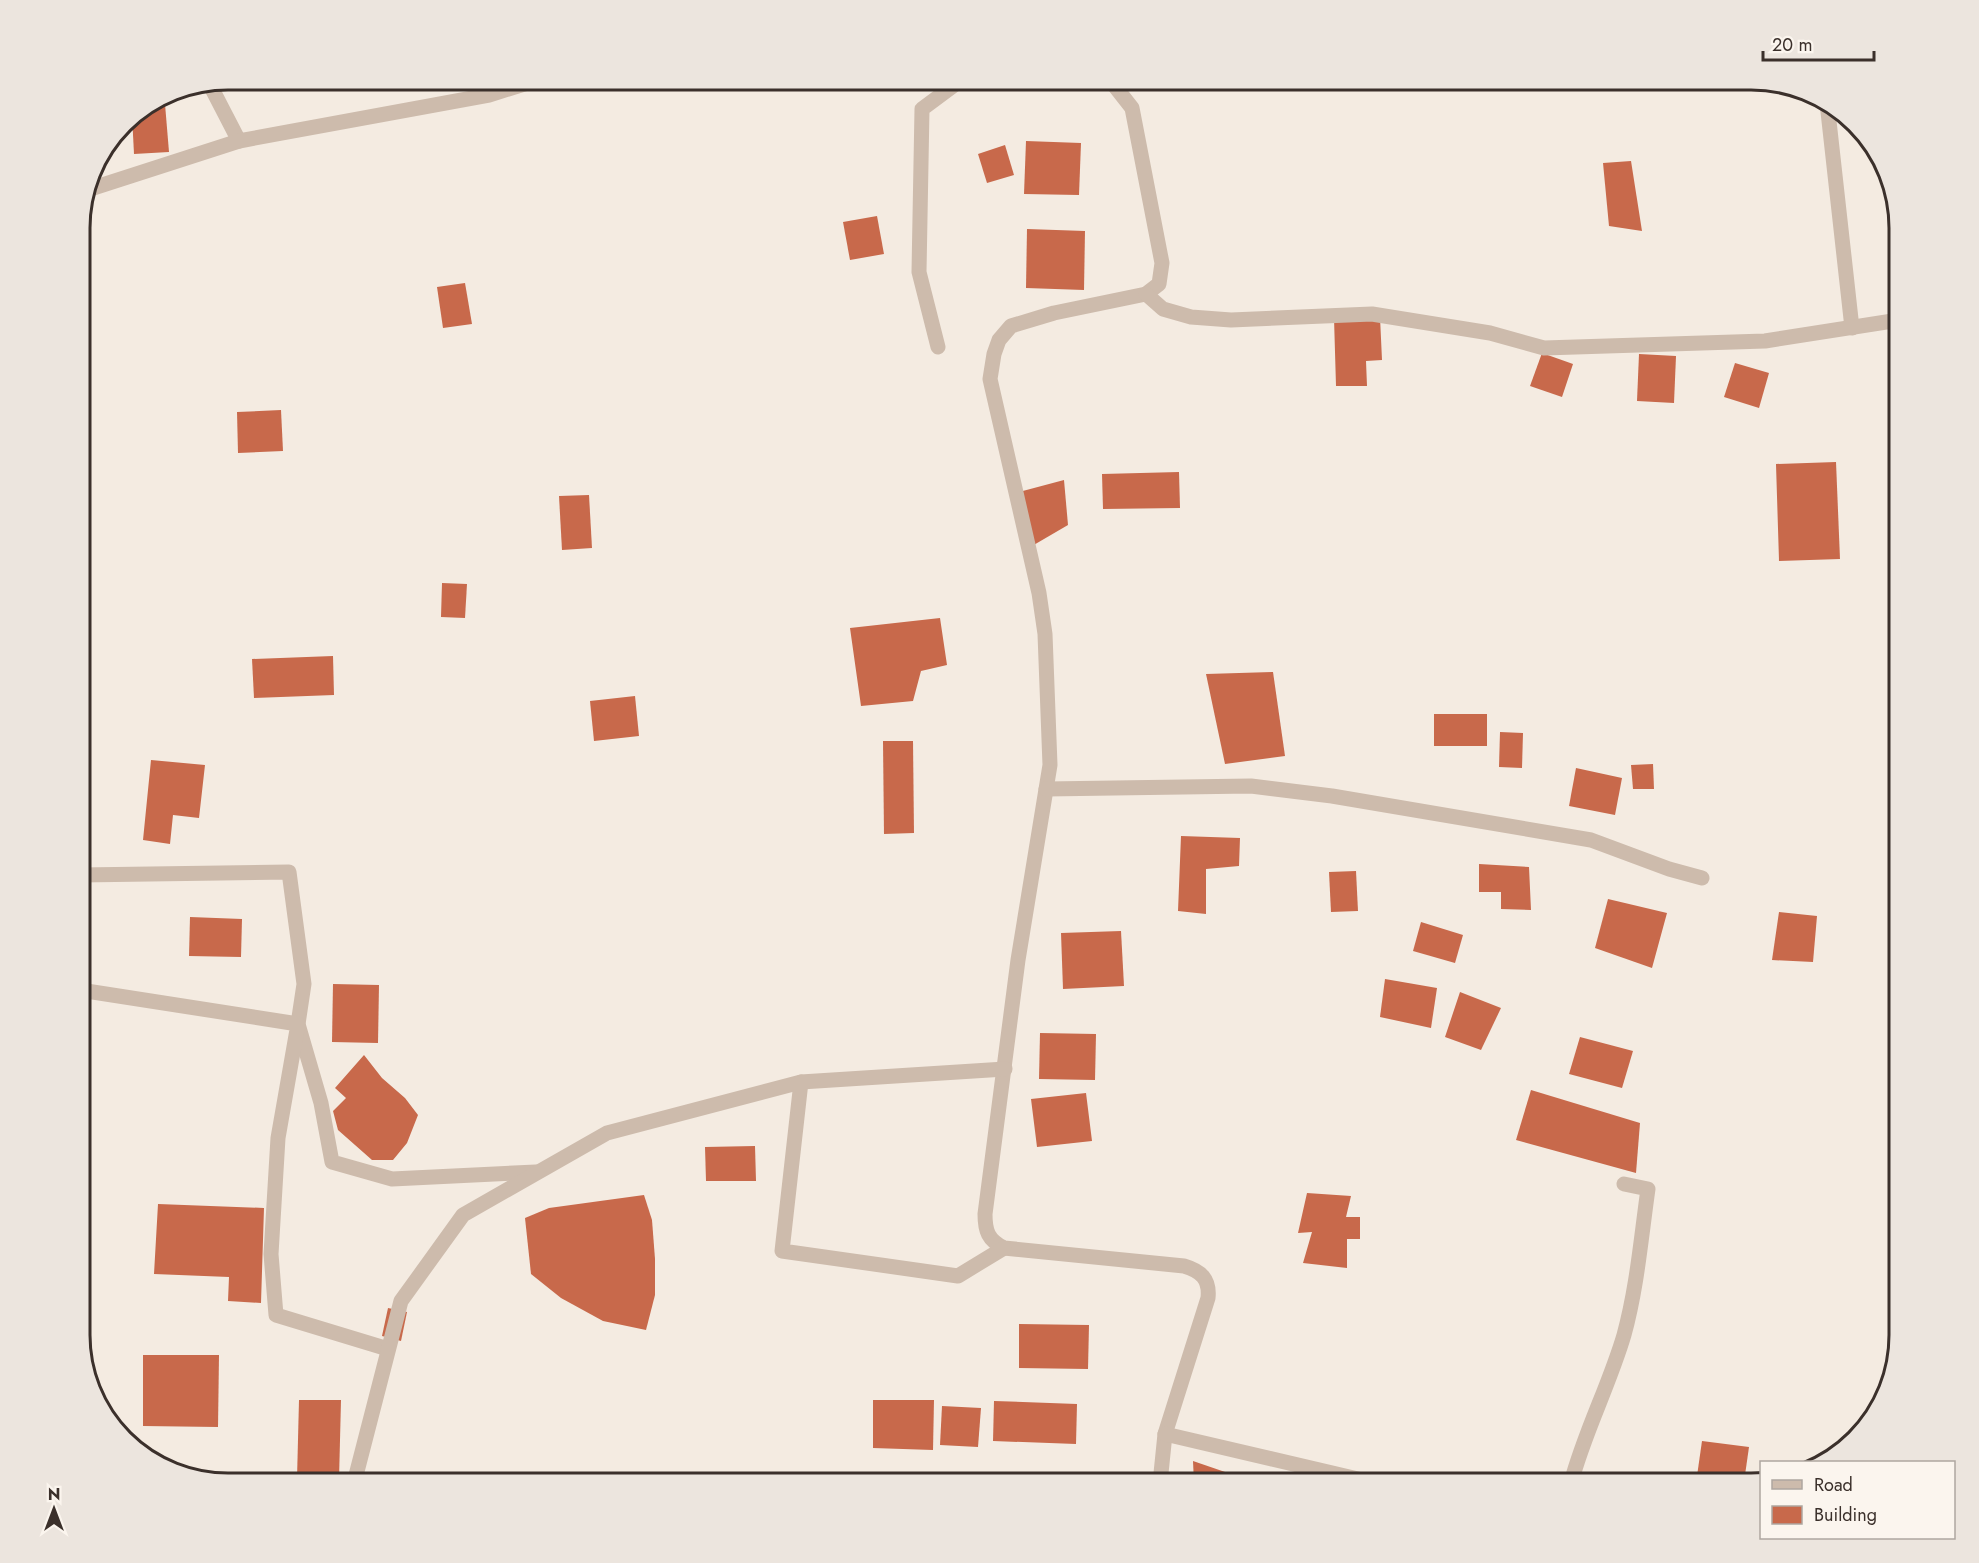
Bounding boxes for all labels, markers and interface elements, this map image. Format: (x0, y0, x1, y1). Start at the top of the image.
scale bar (1763, 24, 1874, 62)
text: 20 m (1772, 32, 1812, 58)
legend (1760, 1461, 1955, 1539)
text: Road (1814, 1472, 1853, 1498)
north arrow (24, 1479, 84, 1539)
text: N (48, 1483, 60, 1506)
text: Building (1814, 1502, 1877, 1528)

